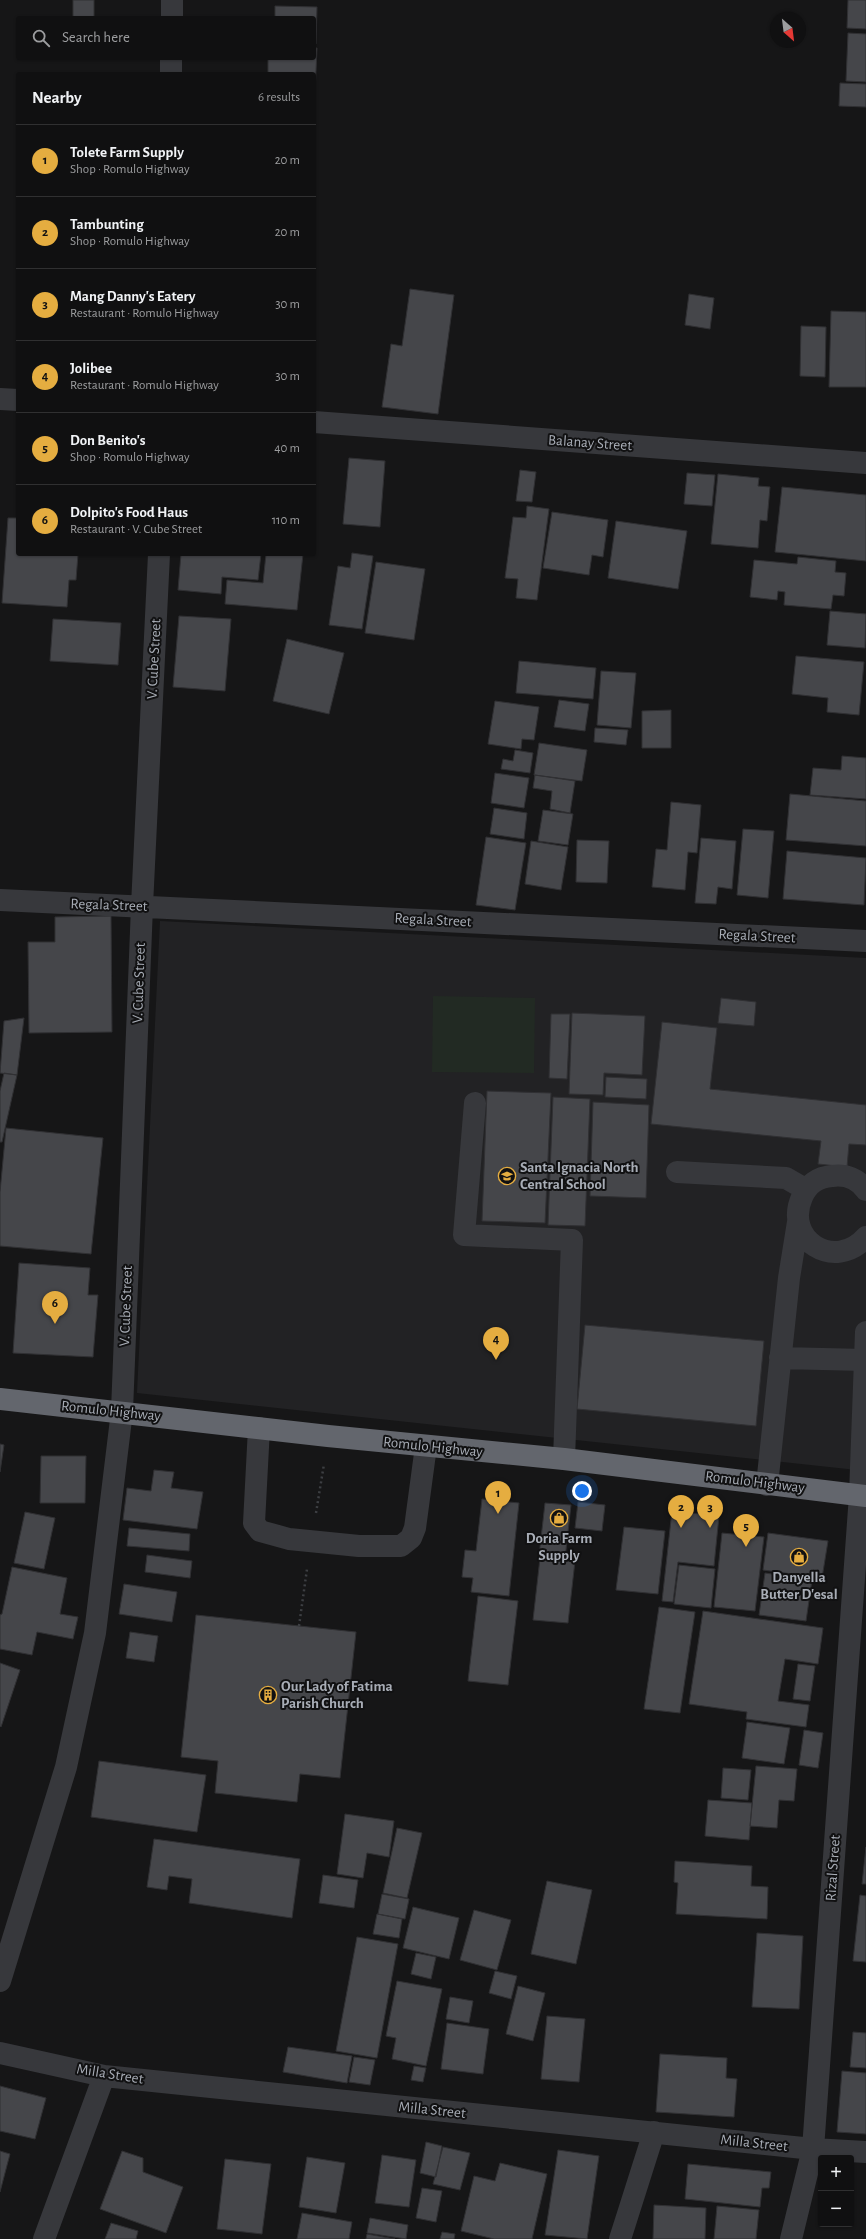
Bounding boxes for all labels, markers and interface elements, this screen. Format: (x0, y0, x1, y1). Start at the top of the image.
north arrow (770, 12, 806, 48)
search box (16, 16, 316, 60)
icon: search (30, 27, 52, 49)
text: Search here (62, 30, 130, 45)
text: Nearby (32, 89, 82, 106)
text: 6 results (258, 91, 300, 104)
text: Tolete Farm Supply (70, 145, 184, 160)
text: 1 (43, 154, 47, 167)
text: 20 m (275, 154, 300, 167)
text: Shop · Romulo Highway (70, 163, 190, 176)
text: Tambunting (70, 217, 144, 232)
text: 2 (42, 226, 48, 239)
text: 20 m (275, 226, 300, 239)
text: Shop · Romulo Highway (70, 235, 190, 248)
text: Mang Danny's Eatery (70, 289, 195, 304)
text: 3 (42, 298, 48, 311)
text: 30 m (275, 298, 300, 311)
text: Restaurant · Romulo Highway (70, 307, 219, 320)
text: Jolibee (70, 361, 112, 376)
text: 4 (42, 370, 48, 383)
text: 30 m (275, 370, 300, 383)
text: Restaurant · Romulo Highway (70, 379, 219, 392)
text: Don Benito's (70, 433, 145, 448)
street label: Balanay Street (548, 433, 633, 453)
text: 5 (42, 442, 48, 455)
text: 40 m (274, 442, 300, 455)
text: Shop · Romulo Highway (70, 451, 190, 464)
text: Dolpito's Food Haus (70, 505, 188, 520)
text: 6 (42, 514, 48, 527)
text: 110 m (272, 514, 300, 527)
text: Restaurant · V. Cube Street (70, 523, 202, 536)
street label: V. Cube Street (144, 618, 164, 700)
street label: Regala Street (70, 896, 148, 914)
street label: Regala Street (394, 910, 472, 930)
street label: Regala Street (718, 926, 796, 946)
street label: V. Cube Street (130, 942, 148, 1024)
place label: Santa Ignacia North Central School (520, 1160, 639, 1192)
school or university icon: Santa Ignacia North Central School (497, 1166, 517, 1186)
street label: V. Cube Street (117, 1265, 135, 1347)
pin: 6 (42, 1291, 68, 1324)
pin: 4 (483, 1327, 509, 1360)
street label: Romulo Highway (61, 1398, 162, 1424)
street label: Romulo Highway (383, 1434, 484, 1460)
street label: Romulo Highway (704, 1468, 806, 1496)
pin: 1 (485, 1481, 511, 1514)
your location (572, 1481, 592, 1501)
pin: 2 (668, 1495, 694, 1528)
pin: 3 (697, 1495, 723, 1528)
shop icon: Doria Farm Supply (549, 1508, 569, 1528)
pin: 5 (733, 1514, 759, 1547)
place label: Doria Farm Supply (526, 1531, 592, 1563)
shop icon: Danyella Butter D'esal (789, 1547, 809, 1567)
place label: Danyella Butter D'esal (760, 1570, 838, 1602)
place label: Our Lady of Fatima Parish Church (281, 1679, 393, 1711)
building icon: Our Lady of Fatima Parish Church (258, 1685, 278, 1705)
street label: Rizal Street (823, 1834, 843, 1902)
street label: Milla Street (75, 2061, 145, 2087)
street label: Milla Street (398, 2099, 467, 2121)
street label: Milla Street (720, 2132, 789, 2154)
map controls (818, 2155, 854, 2227)
button: + (818, 2155, 854, 2191)
button: − (818, 2191, 854, 2227)

